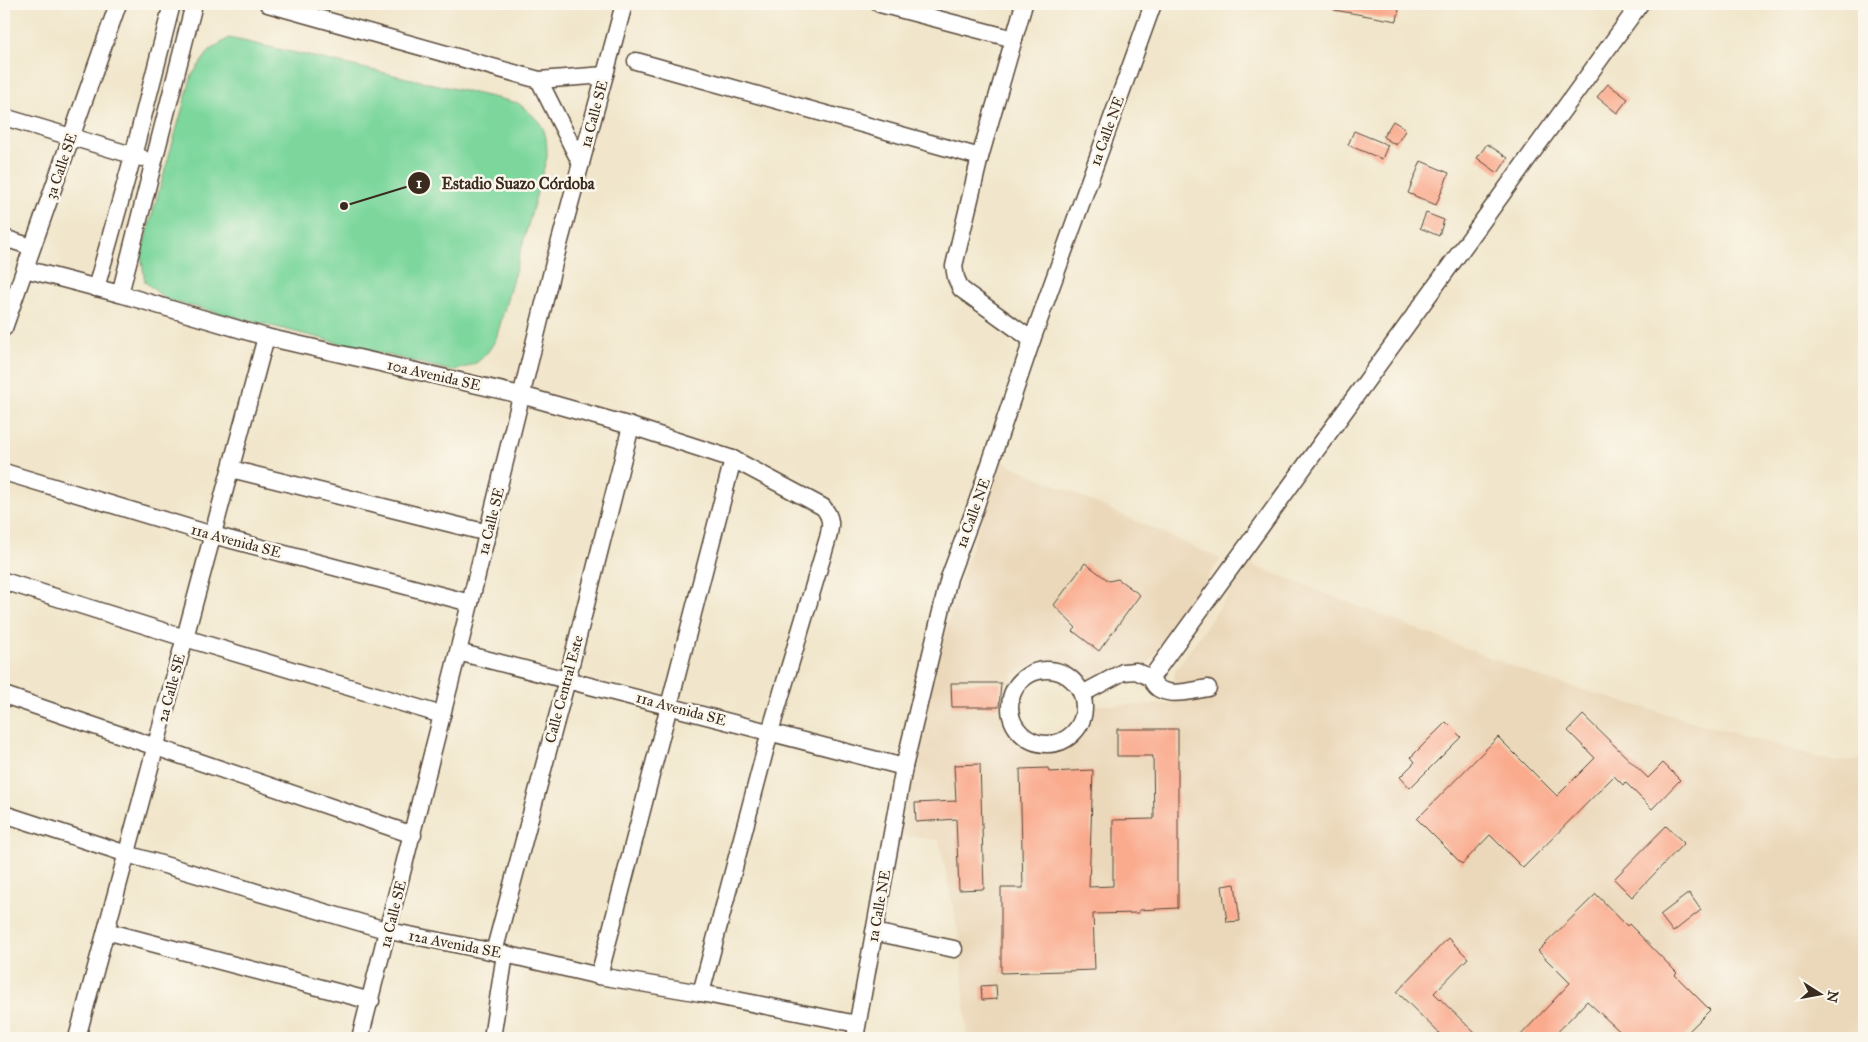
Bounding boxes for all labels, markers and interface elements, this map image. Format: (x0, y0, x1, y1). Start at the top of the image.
street label: 1a Calle SE (576, 78, 612, 150)
street label: 1a Calle NE (1086, 93, 1128, 168)
street label: 3a Calle SE (41, 130, 81, 202)
callout: Estadio Suazo Córdoba (407, 167, 605, 198)
text: 1 (416, 174, 422, 192)
text: Estadio Suazo Córdoba (442, 174, 596, 193)
street label: 10a Avenida SE (385, 355, 483, 395)
street label: 1a Calle NE (952, 475, 994, 550)
street label: 1a Calle SE (474, 485, 508, 557)
street label: 11a Avenida SE (189, 520, 283, 562)
street label: Calle Central Este (541, 633, 587, 745)
street label: 2a Calle SE (153, 651, 189, 724)
street label: 11a Avenida SE (634, 688, 728, 730)
street label: 1a Calle NE (864, 868, 894, 944)
street label: 1a Calle SE (376, 878, 410, 950)
street label: 12a Avenida SE (407, 926, 503, 962)
north arrow (1796, 970, 1846, 1020)
text: N (1823, 989, 1842, 1004)

